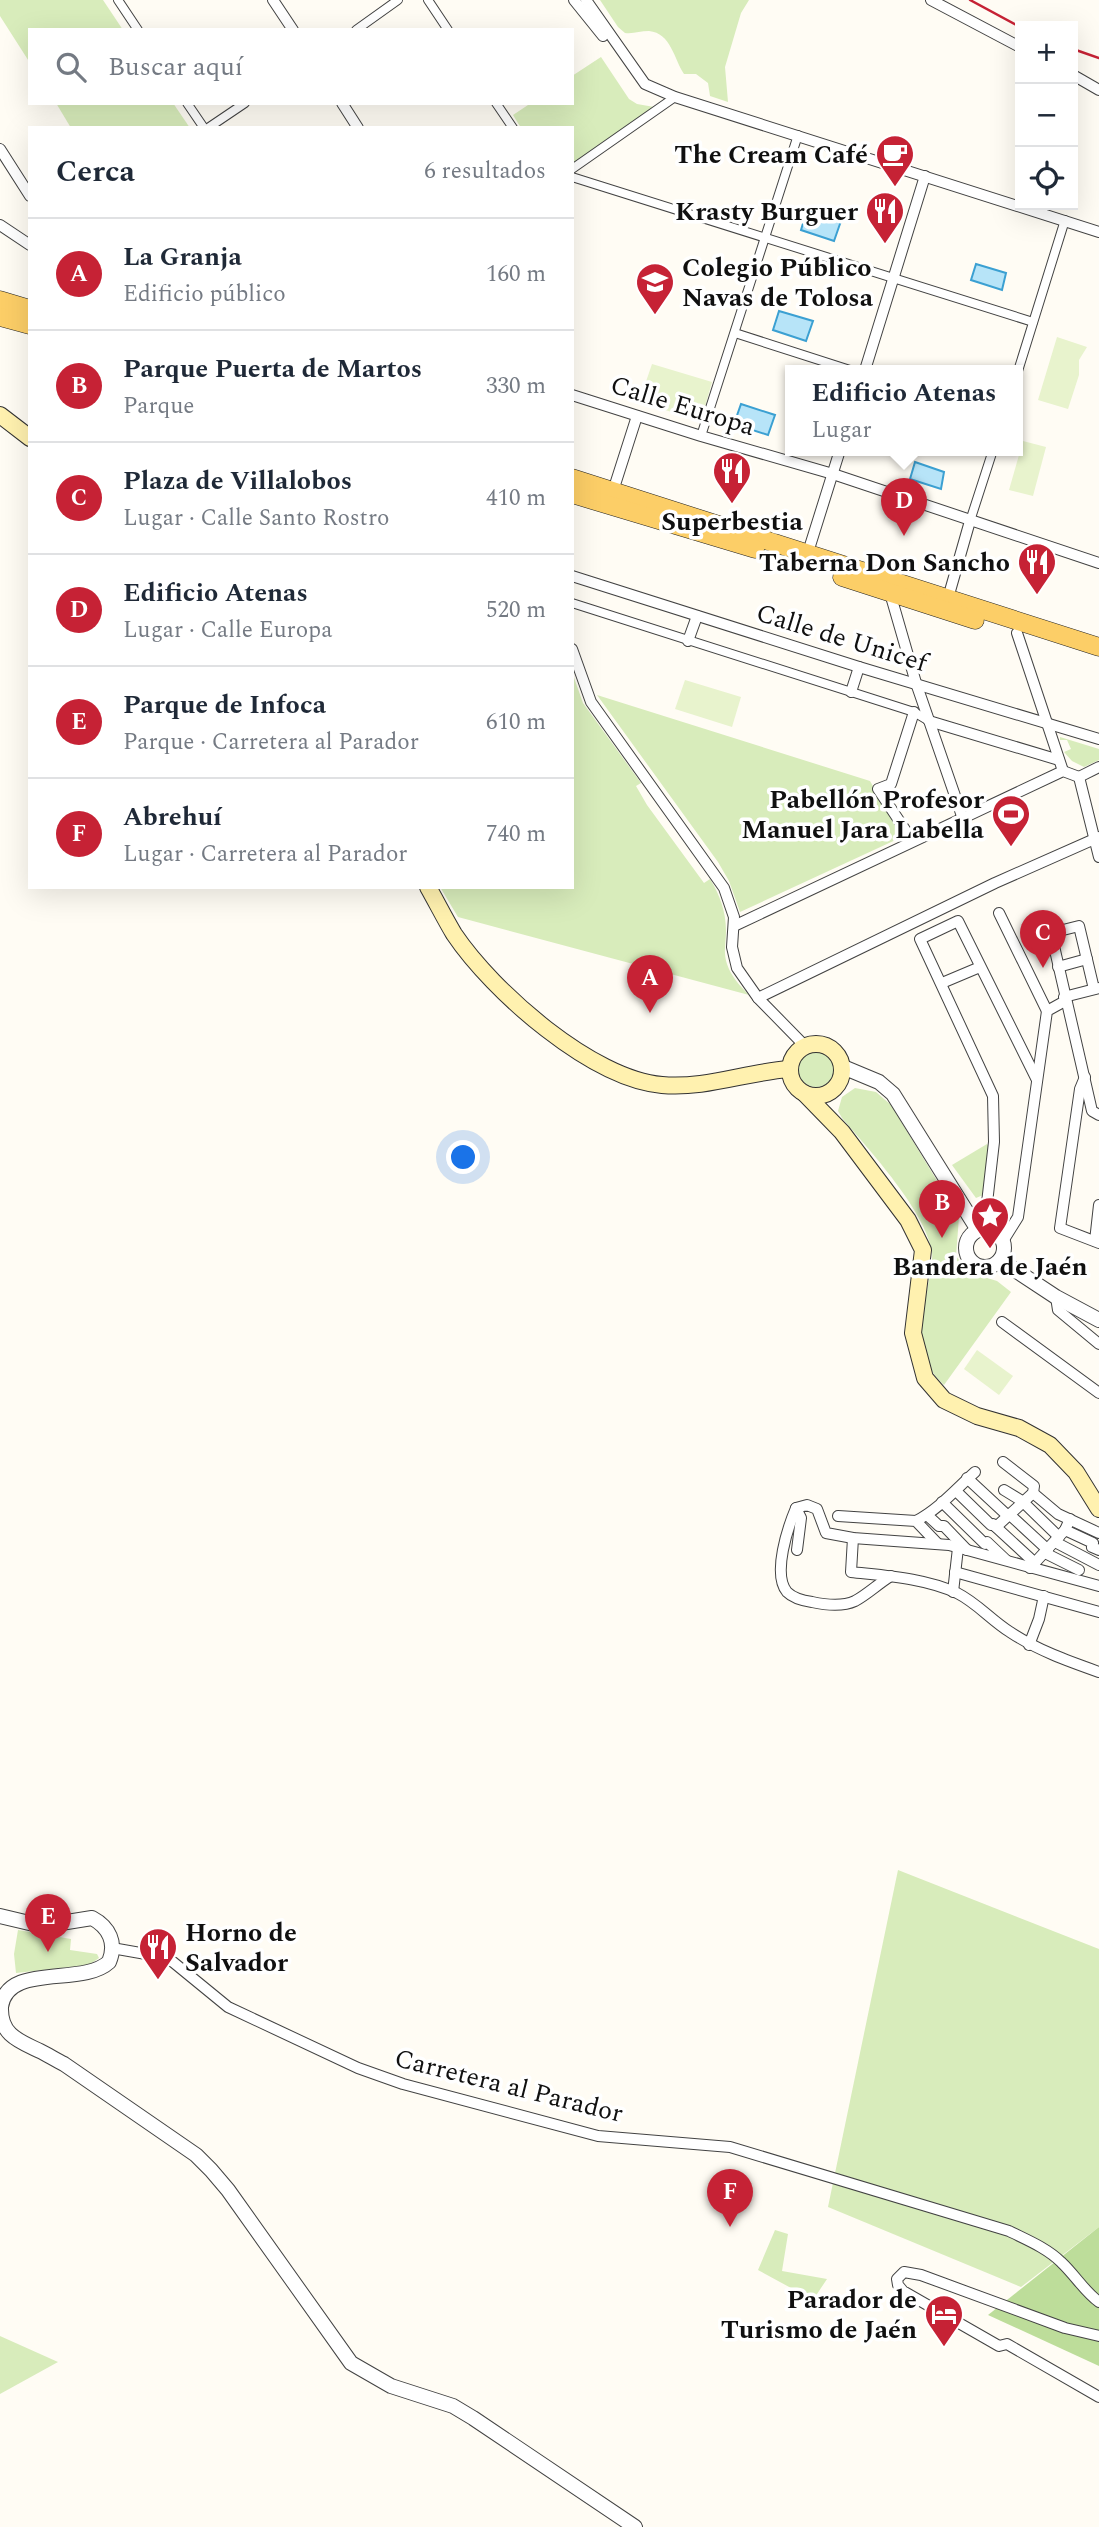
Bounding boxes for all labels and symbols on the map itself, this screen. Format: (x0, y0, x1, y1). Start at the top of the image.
cafe icon: The Cream Café (874, 133, 916, 188)
place label: The Cream Café (674, 135, 868, 175)
restaurant icon: Krasty Burguer (864, 190, 906, 245)
place label: Krasty Burguer (675, 192, 859, 232)
place label: Colegio Público Navas de Tolosa (682, 248, 874, 318)
school or university icon: Colegio Público Navas de Tolosa (634, 261, 676, 316)
street label: Calle Europa (605, 365, 760, 447)
restaurant icon: Superbestia (711, 450, 753, 505)
pin: D (881, 478, 927, 536)
place label: Superbestia (661, 502, 803, 542)
restaurant icon: Taberna Don Sancho (1016, 541, 1058, 596)
place label: Taberna Don Sancho (759, 543, 1010, 583)
street label: Calle de Unicef (751, 593, 934, 684)
place label: Pabellón Profesor Manuel Jara Labella (741, 780, 985, 850)
sports icon: Pabellón Profesor Manuel Jara Labella (990, 793, 1032, 848)
pin: C (1020, 910, 1066, 968)
pin: A (627, 955, 673, 1013)
your location (446, 1140, 480, 1174)
pin: B (919, 1180, 965, 1238)
place icon: Bandera de Jaén (969, 1195, 1011, 1250)
place label: Bandera de Jaén (893, 1247, 1087, 1287)
pin: E (25, 1894, 71, 1952)
place label: Horno de Salvador (185, 1913, 297, 1983)
restaurant icon: Horno de Salvador (137, 1926, 179, 1981)
street label: Carretera al Parador (390, 2038, 627, 2134)
pin: F (707, 2169, 753, 2227)
place label: Parador de Turismo de Jaén (721, 2280, 917, 2350)
hotel icon: Parador de Turismo de Jaén (923, 2293, 965, 2348)

